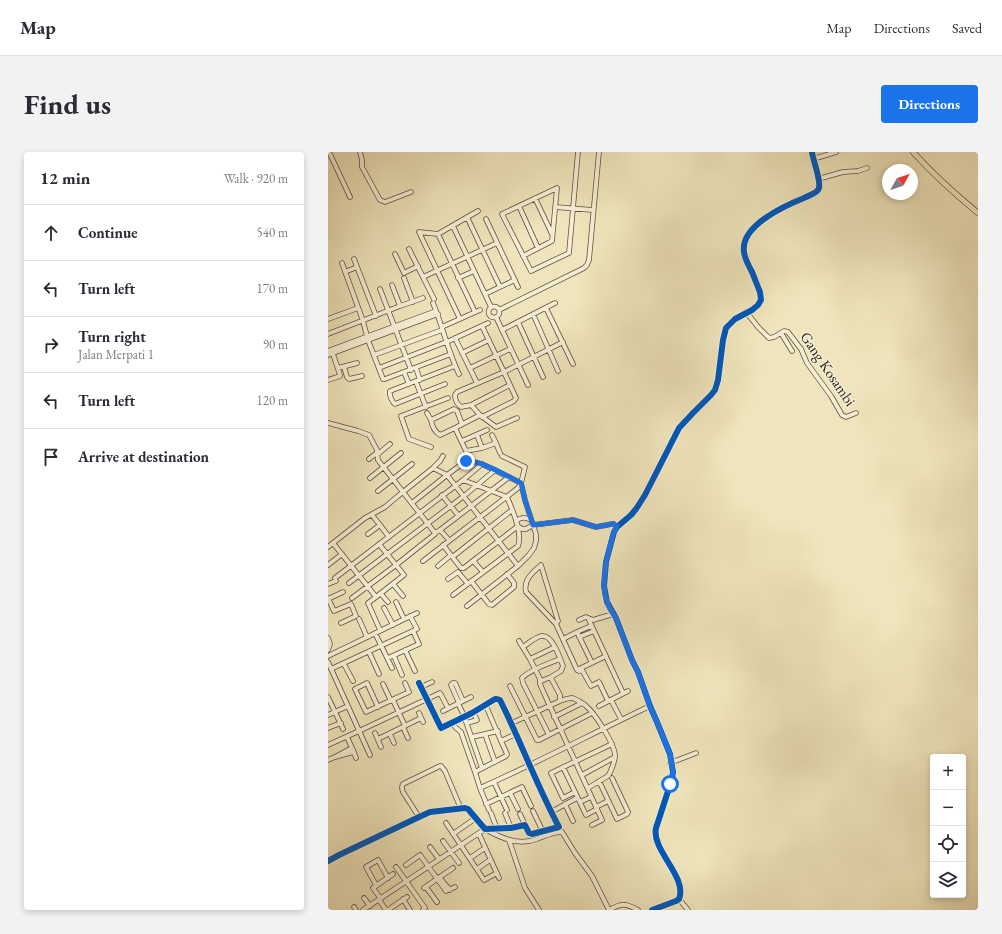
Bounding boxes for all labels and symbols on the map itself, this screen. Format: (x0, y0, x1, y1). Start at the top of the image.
north arrow (882, 164, 918, 200)
street label: Gang Kosambi (797, 328, 860, 410)
route end (457, 452, 475, 470)
route start (661, 775, 679, 793)

